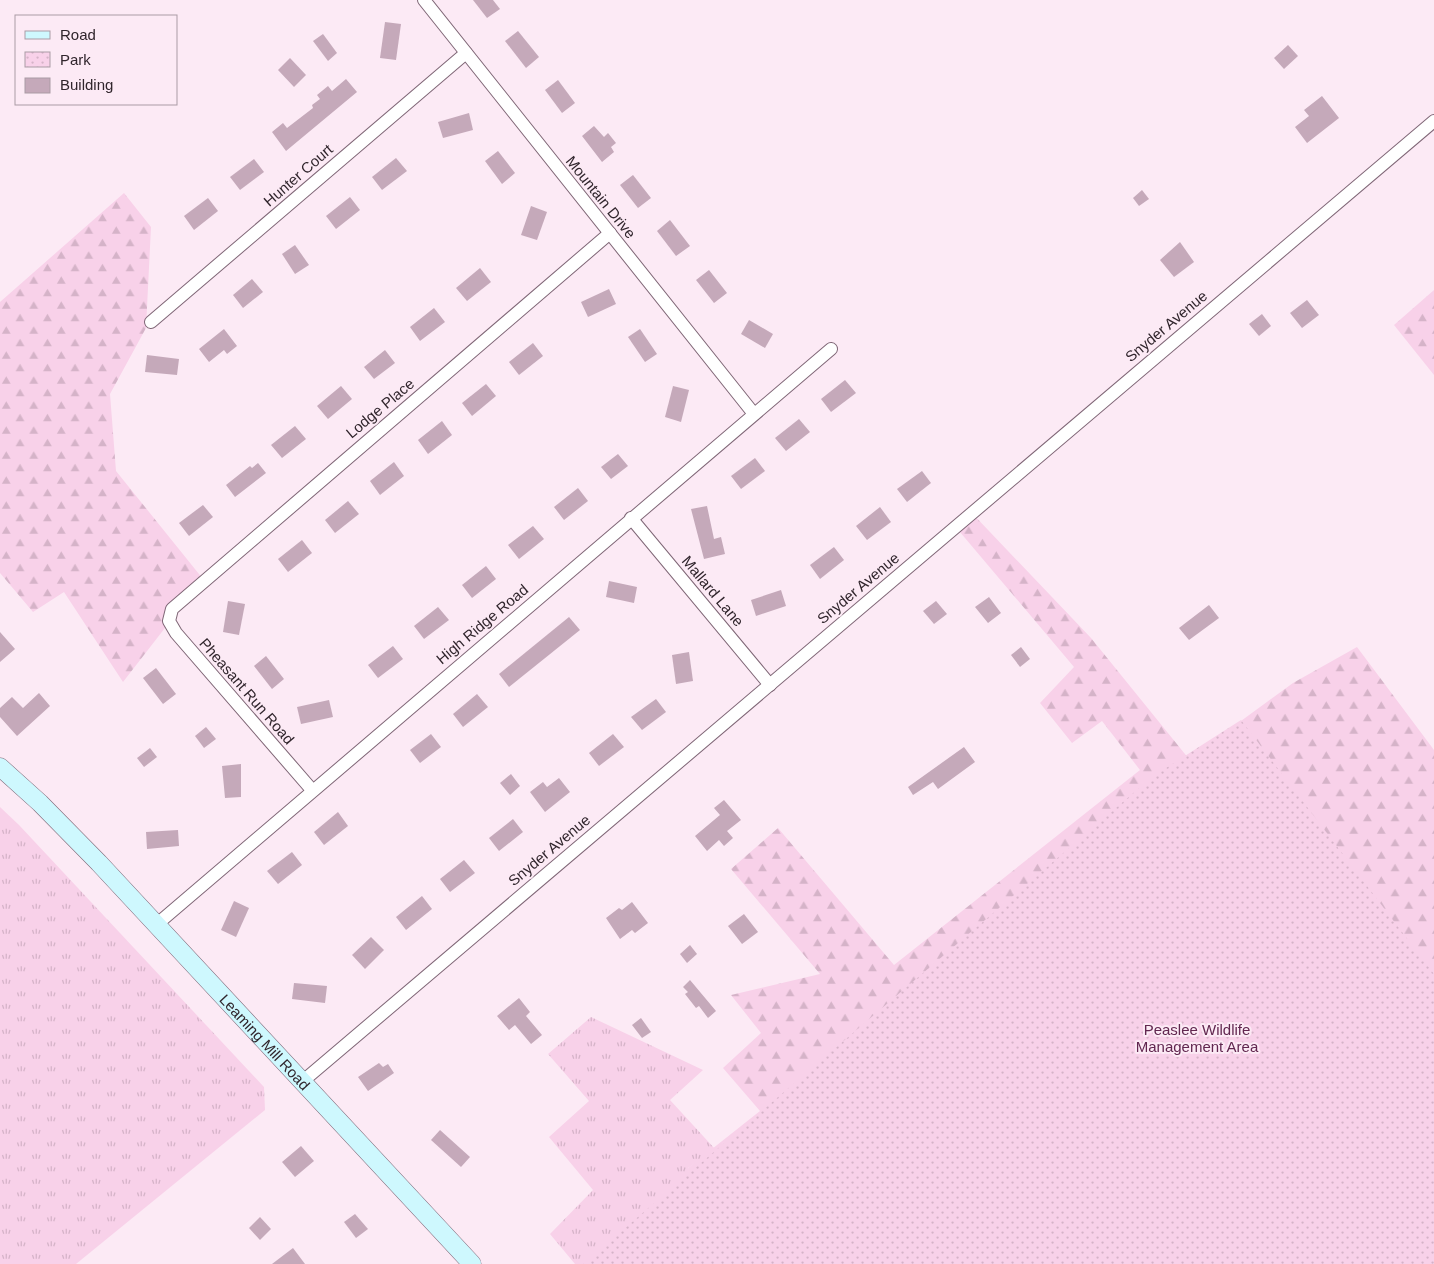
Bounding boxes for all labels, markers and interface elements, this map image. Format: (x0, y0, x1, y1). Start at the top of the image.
legend (15, 15, 178, 105)
text: Road (60, 26, 96, 43)
text: Park (60, 51, 91, 68)
text: Building (60, 76, 113, 93)
street label: Hunter Court (260, 140, 337, 210)
street label: Mountain Drive (563, 152, 639, 242)
street label: Snyder Avenue (1122, 287, 1210, 365)
street label: Lodge Place (343, 375, 417, 441)
street label: Snyder Avenue (814, 549, 902, 627)
street label: Mallard Lane (679, 552, 747, 630)
street label: High Ridge Road (433, 581, 531, 667)
street label: Pheasant Run Road (196, 634, 298, 748)
street label: Snyder Avenue (505, 811, 593, 889)
street label: Leaming Mill Road (217, 990, 314, 1093)
park label: Peaslee Wildlife Management Area (1136, 1021, 1259, 1055)

